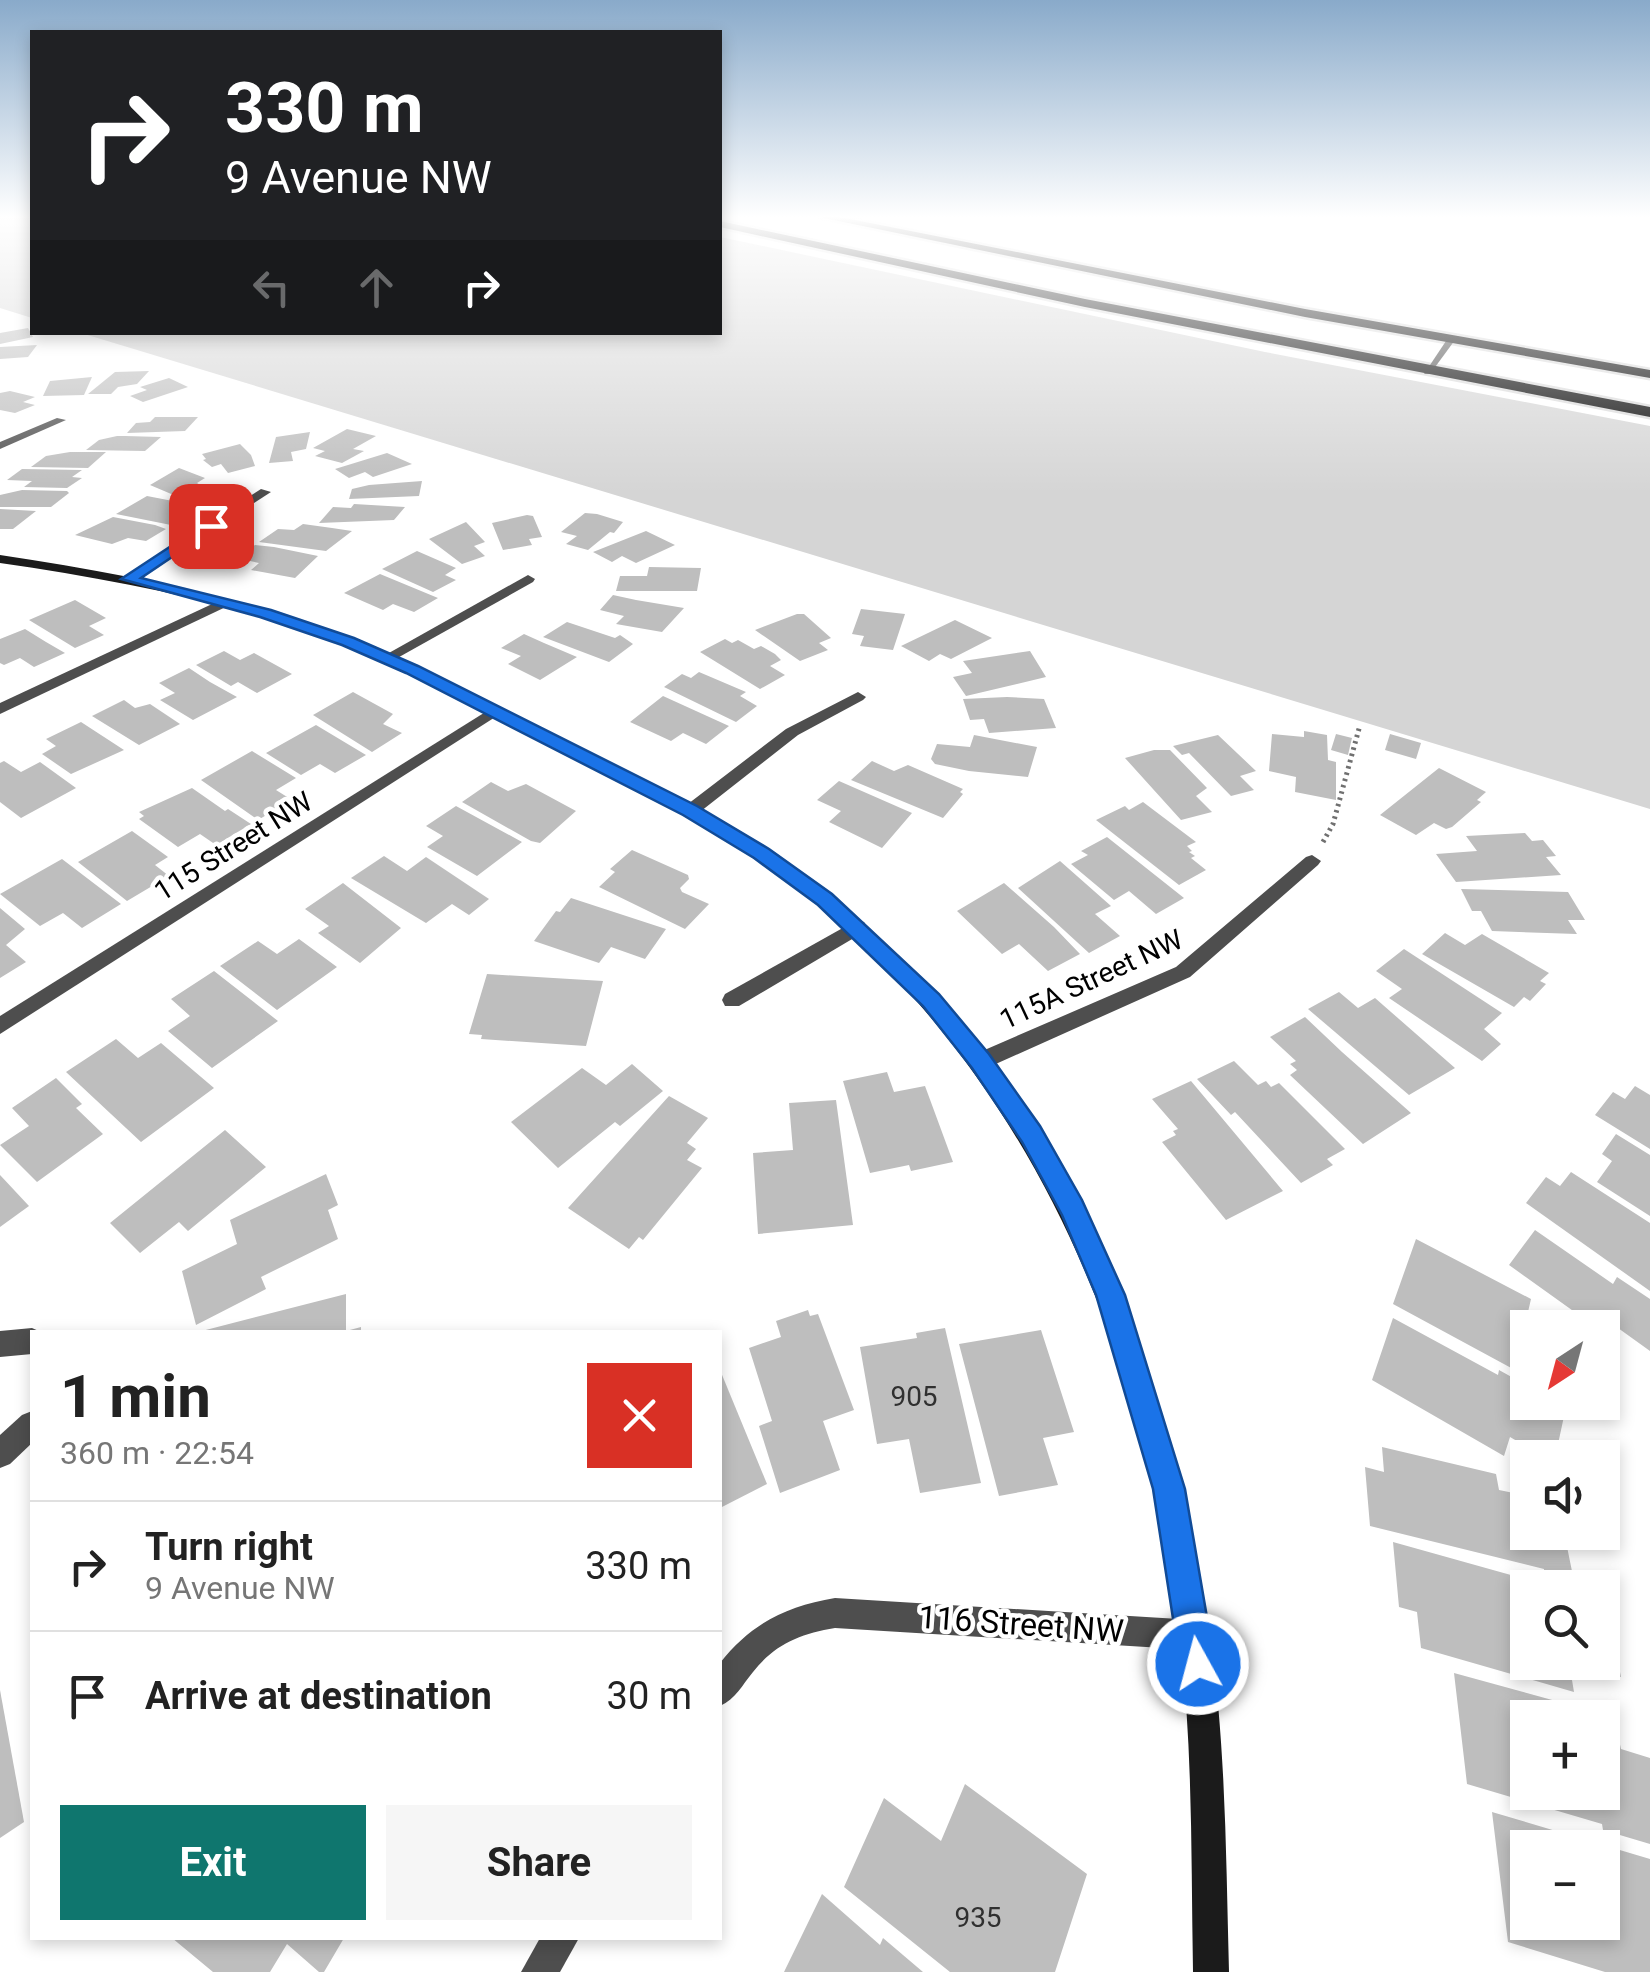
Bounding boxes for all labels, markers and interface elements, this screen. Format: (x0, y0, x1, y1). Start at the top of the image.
text: 330 m (225, 67, 424, 149)
icon: right (60, 70, 190, 200)
text: 9 Avenue NW (225, 151, 492, 204)
icon: left (244, 260, 299, 315)
icon: ahead (349, 260, 404, 315)
icon: right (454, 260, 509, 315)
pin (169, 484, 254, 569)
icon: arrive (184, 499, 239, 554)
street label: 115 Street NW (148, 785, 318, 908)
street label: 115A Street NW (994, 923, 1188, 1036)
north arrow (1510, 1310, 1620, 1420)
map controls (1510, 1310, 1620, 1940)
text: 1 min (60, 1361, 211, 1432)
button: close (587, 1363, 692, 1468)
house number: 905 (890, 1380, 938, 1413)
text: 360 m · 22:54 (60, 1434, 254, 1472)
button: sound (1510, 1440, 1620, 1550)
text: Turn right (145, 1525, 313, 1569)
icon: right (60, 1539, 115, 1594)
text: 330 m (585, 1544, 692, 1588)
text: 9 Avenue NW (145, 1569, 335, 1607)
button: search (1510, 1570, 1620, 1680)
street label: 116 Street NW (917, 1598, 1125, 1650)
position arrow (1146, 1612, 1250, 1716)
icon: arrive (60, 1669, 115, 1724)
text: Arrive at destination (145, 1674, 492, 1718)
text: 30 m (607, 1674, 692, 1718)
button: + (1510, 1700, 1620, 1810)
button: Exit (60, 1805, 366, 1920)
button: Share (386, 1805, 692, 1920)
button: − (1510, 1830, 1620, 1940)
house number: 935 (954, 1901, 1002, 1934)

